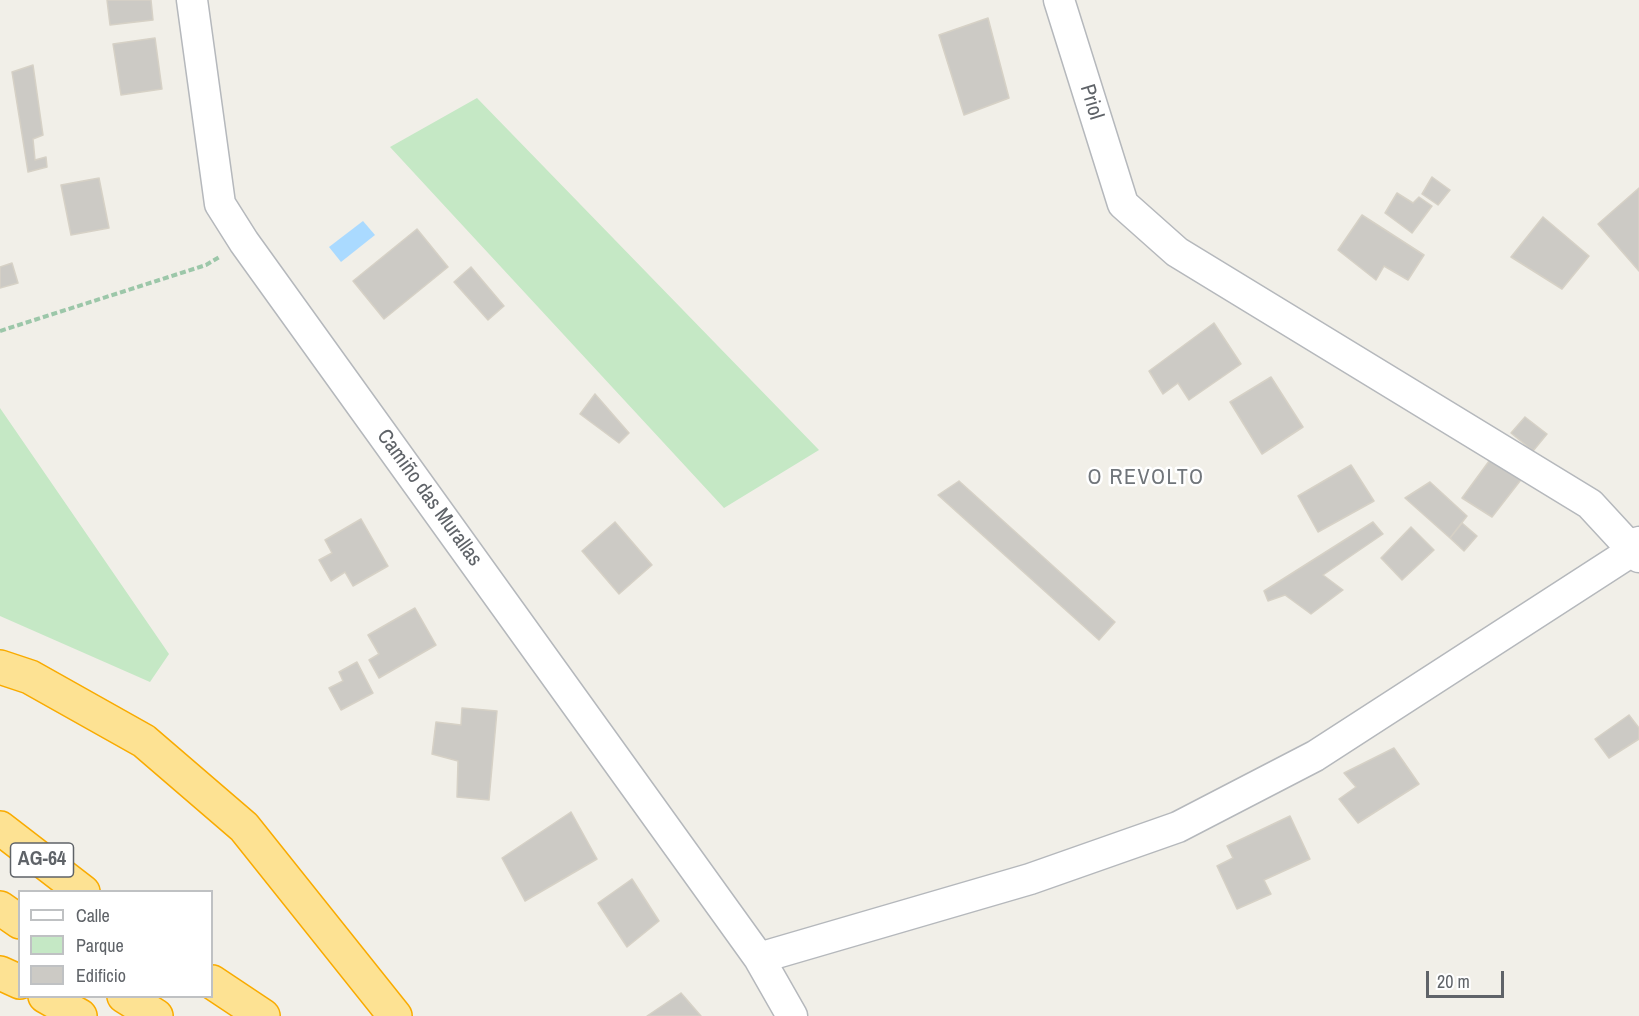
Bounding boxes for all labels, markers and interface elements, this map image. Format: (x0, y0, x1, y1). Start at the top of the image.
street label: Priol (1074, 81, 1108, 123)
street label: Camiño das Murallas (371, 425, 487, 571)
district label: O REVOLTO (1087, 465, 1205, 491)
road number: AG-64 (10, 843, 74, 877)
legend (18, 890, 213, 998)
text: Calle (76, 903, 110, 928)
text: Parque (76, 933, 124, 958)
scale bar (1429, 959, 1507, 997)
text: Edificio (76, 963, 126, 988)
text: 20 m (1437, 969, 1470, 994)

